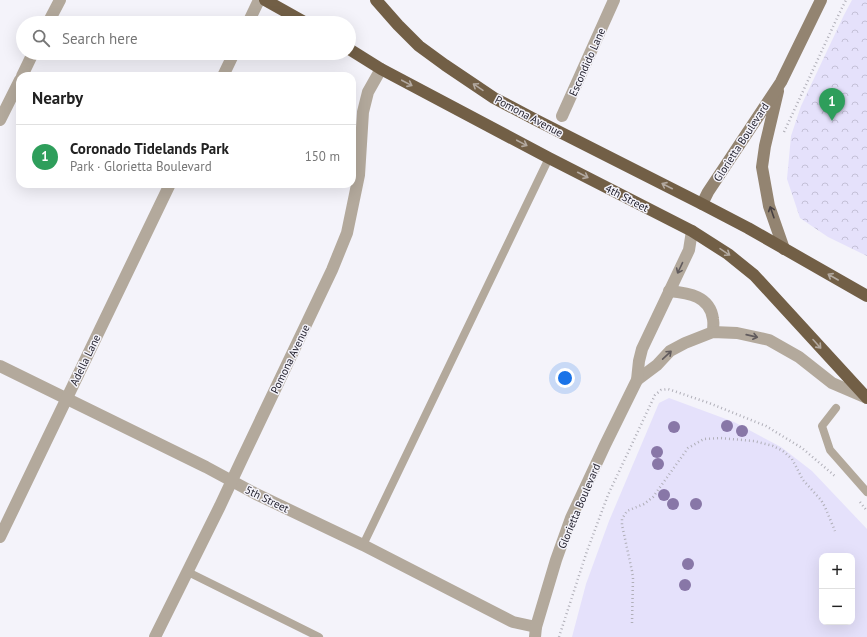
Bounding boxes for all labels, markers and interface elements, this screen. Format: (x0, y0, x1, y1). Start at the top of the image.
search box (16, 16, 356, 60)
street label: Escondido Lane (566, 25, 608, 98)
icon: search (30, 27, 52, 49)
text: Search here (62, 29, 138, 48)
one-way arrow (401, 79, 413, 87)
one-way arrow (473, 83, 484, 91)
text: Nearby (32, 87, 83, 109)
pin: 1 (819, 88, 845, 121)
street label: Pomona Avenue (493, 92, 566, 140)
street label: Glorietta Boulevard (710, 100, 772, 184)
text: Coronado Tidelands Park (70, 139, 229, 158)
one-way arrow (516, 140, 528, 148)
text: 1 (41, 148, 49, 165)
text: 150 m (305, 148, 340, 165)
text: Park · Glorietta Boulevard (70, 158, 212, 175)
one-way arrow (577, 172, 589, 180)
street label: 4th Street (603, 181, 651, 215)
one-way arrow (662, 182, 674, 189)
one-way arrow (767, 206, 775, 218)
one-way arrow (719, 248, 730, 256)
one-way arrow (676, 262, 683, 274)
one-way arrow (827, 272, 839, 280)
street label: Pomona Avenue (267, 322, 313, 396)
street label: Adella Lane (67, 332, 104, 388)
one-way arrow (745, 333, 758, 341)
one-way arrow (812, 338, 821, 348)
one-way arrow (662, 350, 672, 359)
your location (555, 368, 575, 388)
street label: Glorietta Boulevard (555, 461, 603, 551)
street label: 5th Street (243, 482, 291, 516)
map controls (819, 553, 855, 625)
button: + (819, 553, 855, 589)
button: − (819, 589, 855, 625)

